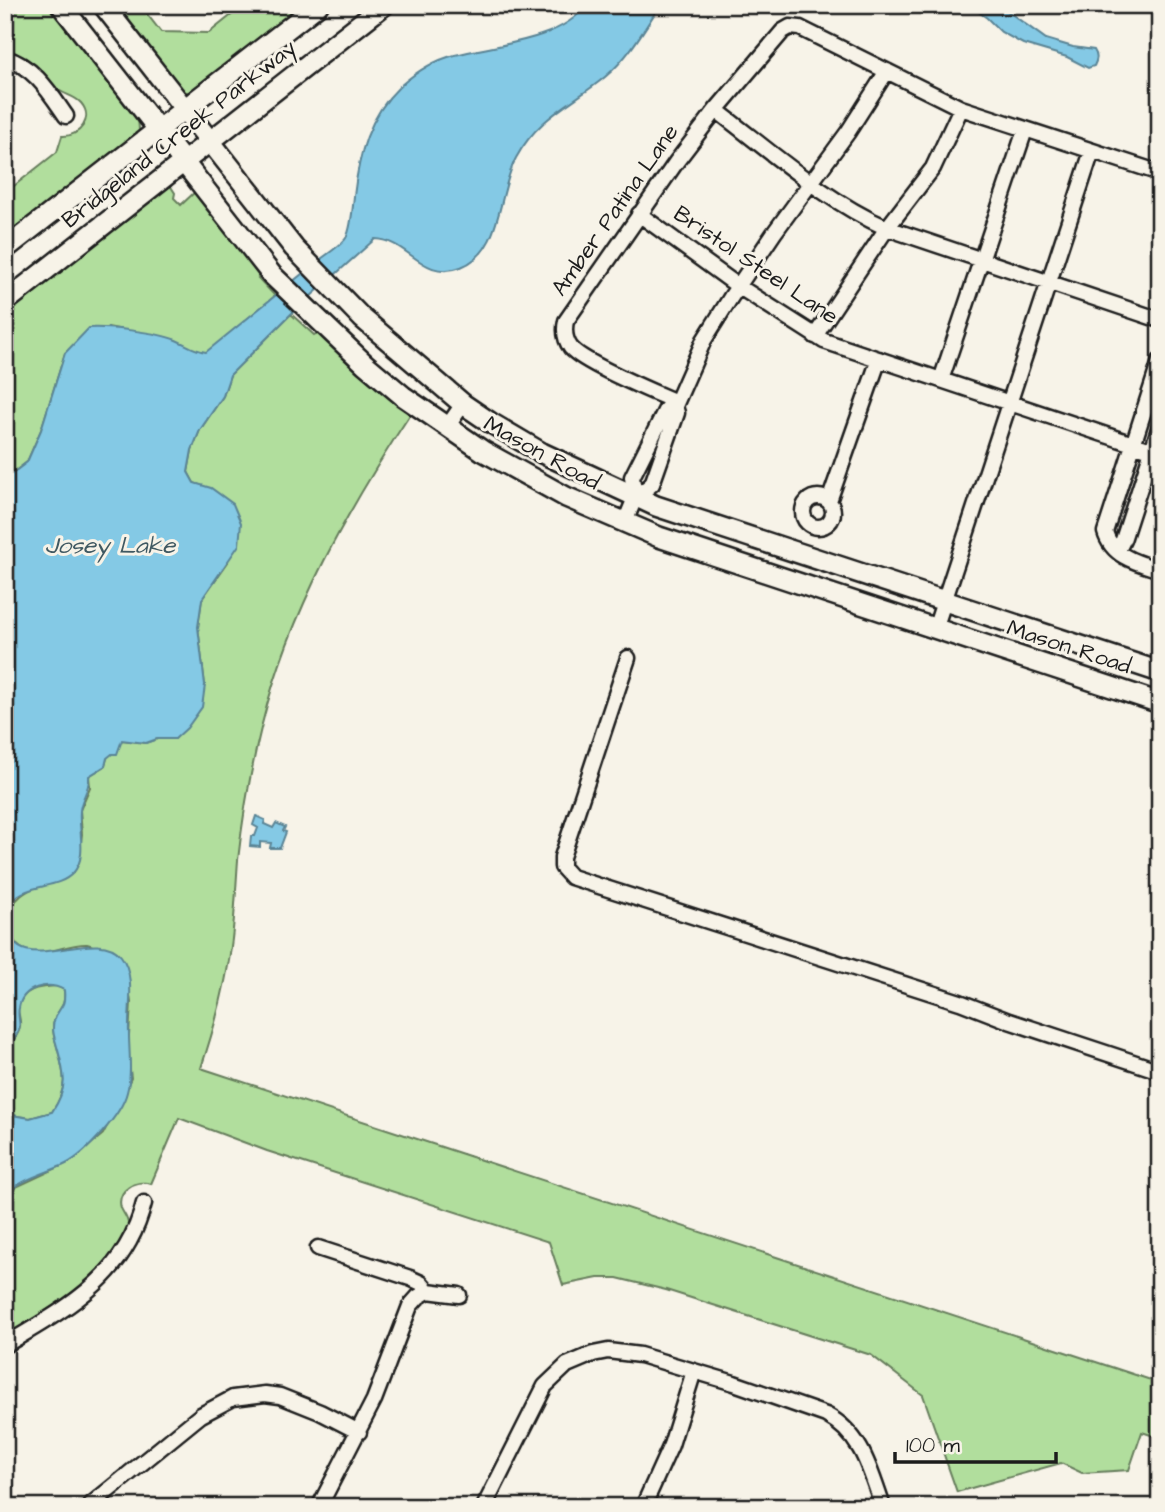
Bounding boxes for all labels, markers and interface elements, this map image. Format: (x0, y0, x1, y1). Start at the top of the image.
street label: Bridgeland Creek Parkway (55, 32, 304, 237)
street label: Amber Patina Lane (544, 118, 686, 302)
street label: Bristol Steel Lane (667, 198, 845, 332)
street label: Mason Road (478, 408, 606, 498)
water label: Josey Lake (45, 529, 176, 563)
street label: Mason Road (1003, 612, 1135, 682)
scale bar (895, 1421, 1056, 1465)
text: 100 m (906, 1431, 961, 1460)

